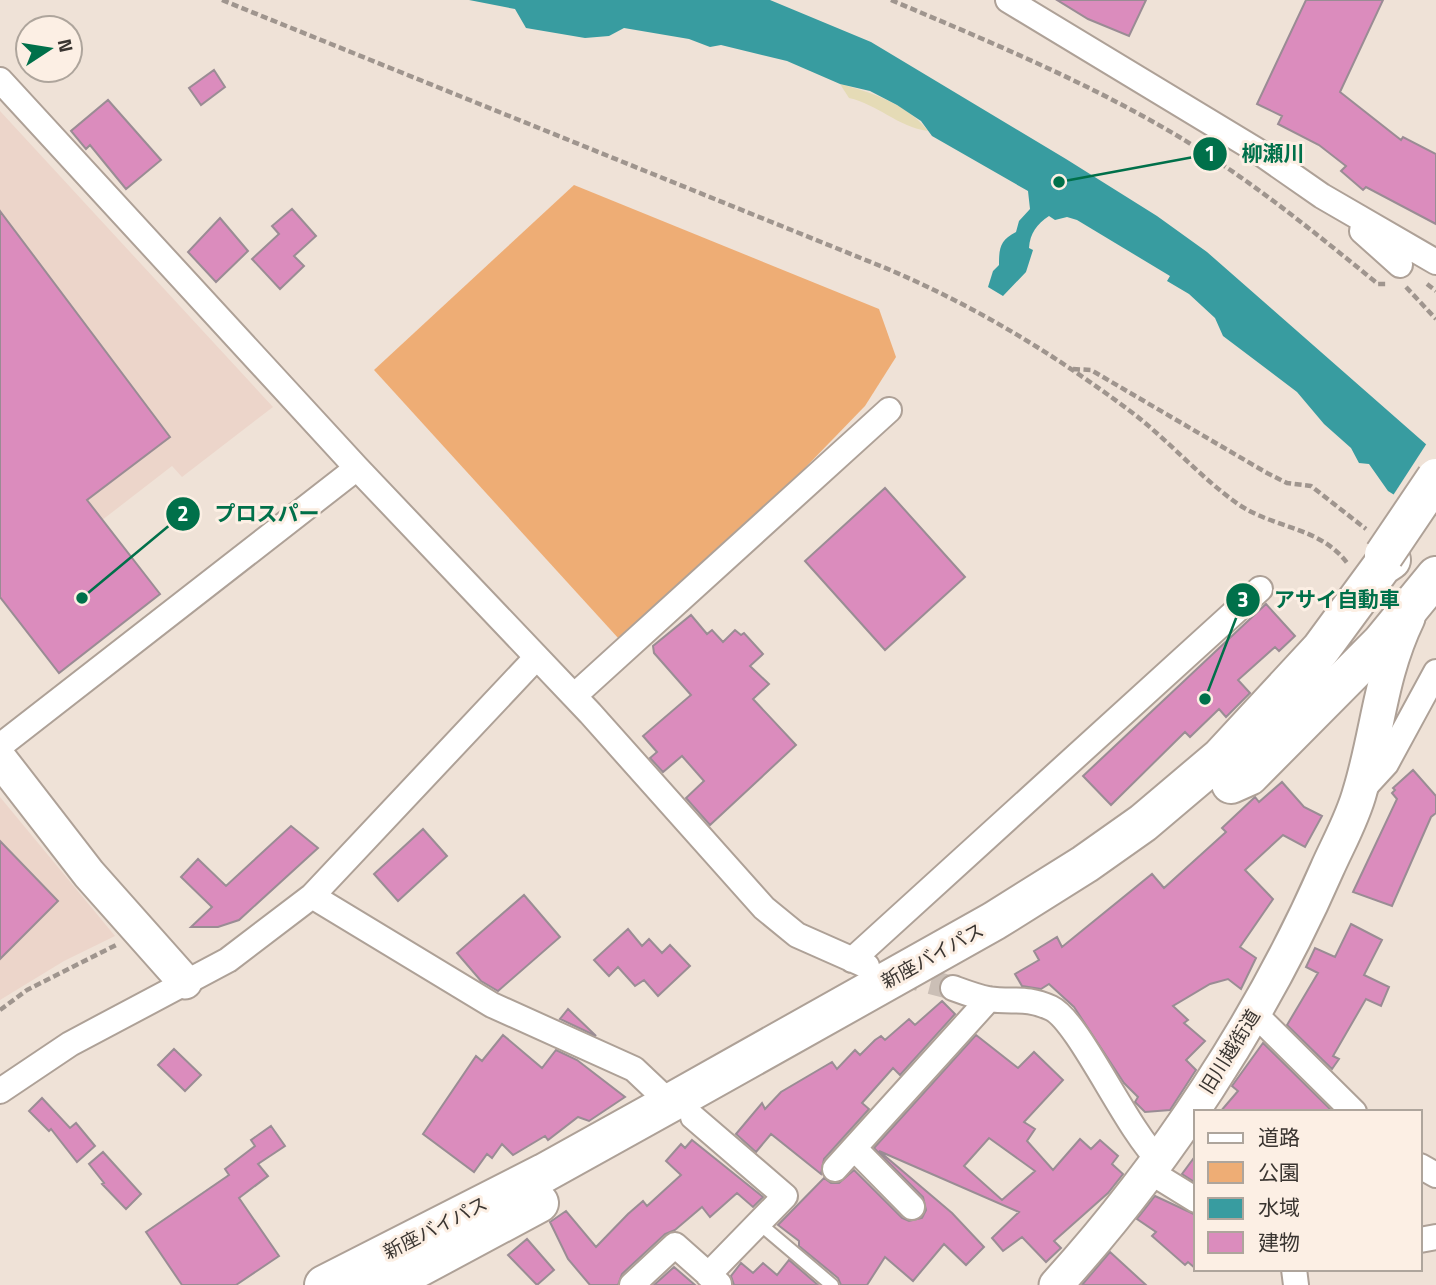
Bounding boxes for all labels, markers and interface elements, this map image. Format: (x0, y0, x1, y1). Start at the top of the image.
north arrow (14, 14, 84, 84)
text: N (51, 36, 82, 55)
callout: 柳瀬川 (1193, 133, 1319, 175)
text: 1 (1204, 137, 1216, 169)
text: 柳瀬川 (1242, 137, 1305, 169)
callout: プロスパー (166, 493, 334, 535)
text: 2 (177, 497, 189, 529)
text: プロスパー (215, 497, 320, 529)
callout: アサイ自動車 (1225, 579, 1414, 621)
text: 3 (1237, 583, 1249, 615)
text: アサイ自動車 (1274, 583, 1400, 615)
street label: 新座バイパス (875, 915, 989, 995)
street label: 旧川越街道 (1192, 1003, 1266, 1099)
legend (1194, 1110, 1422, 1271)
text: 道路 (1258, 1121, 1300, 1153)
text: 公園 (1258, 1156, 1300, 1188)
street label: 新座バイパス (378, 1188, 492, 1266)
text: 水域 (1258, 1191, 1300, 1223)
text: 建物 (1258, 1226, 1300, 1258)

